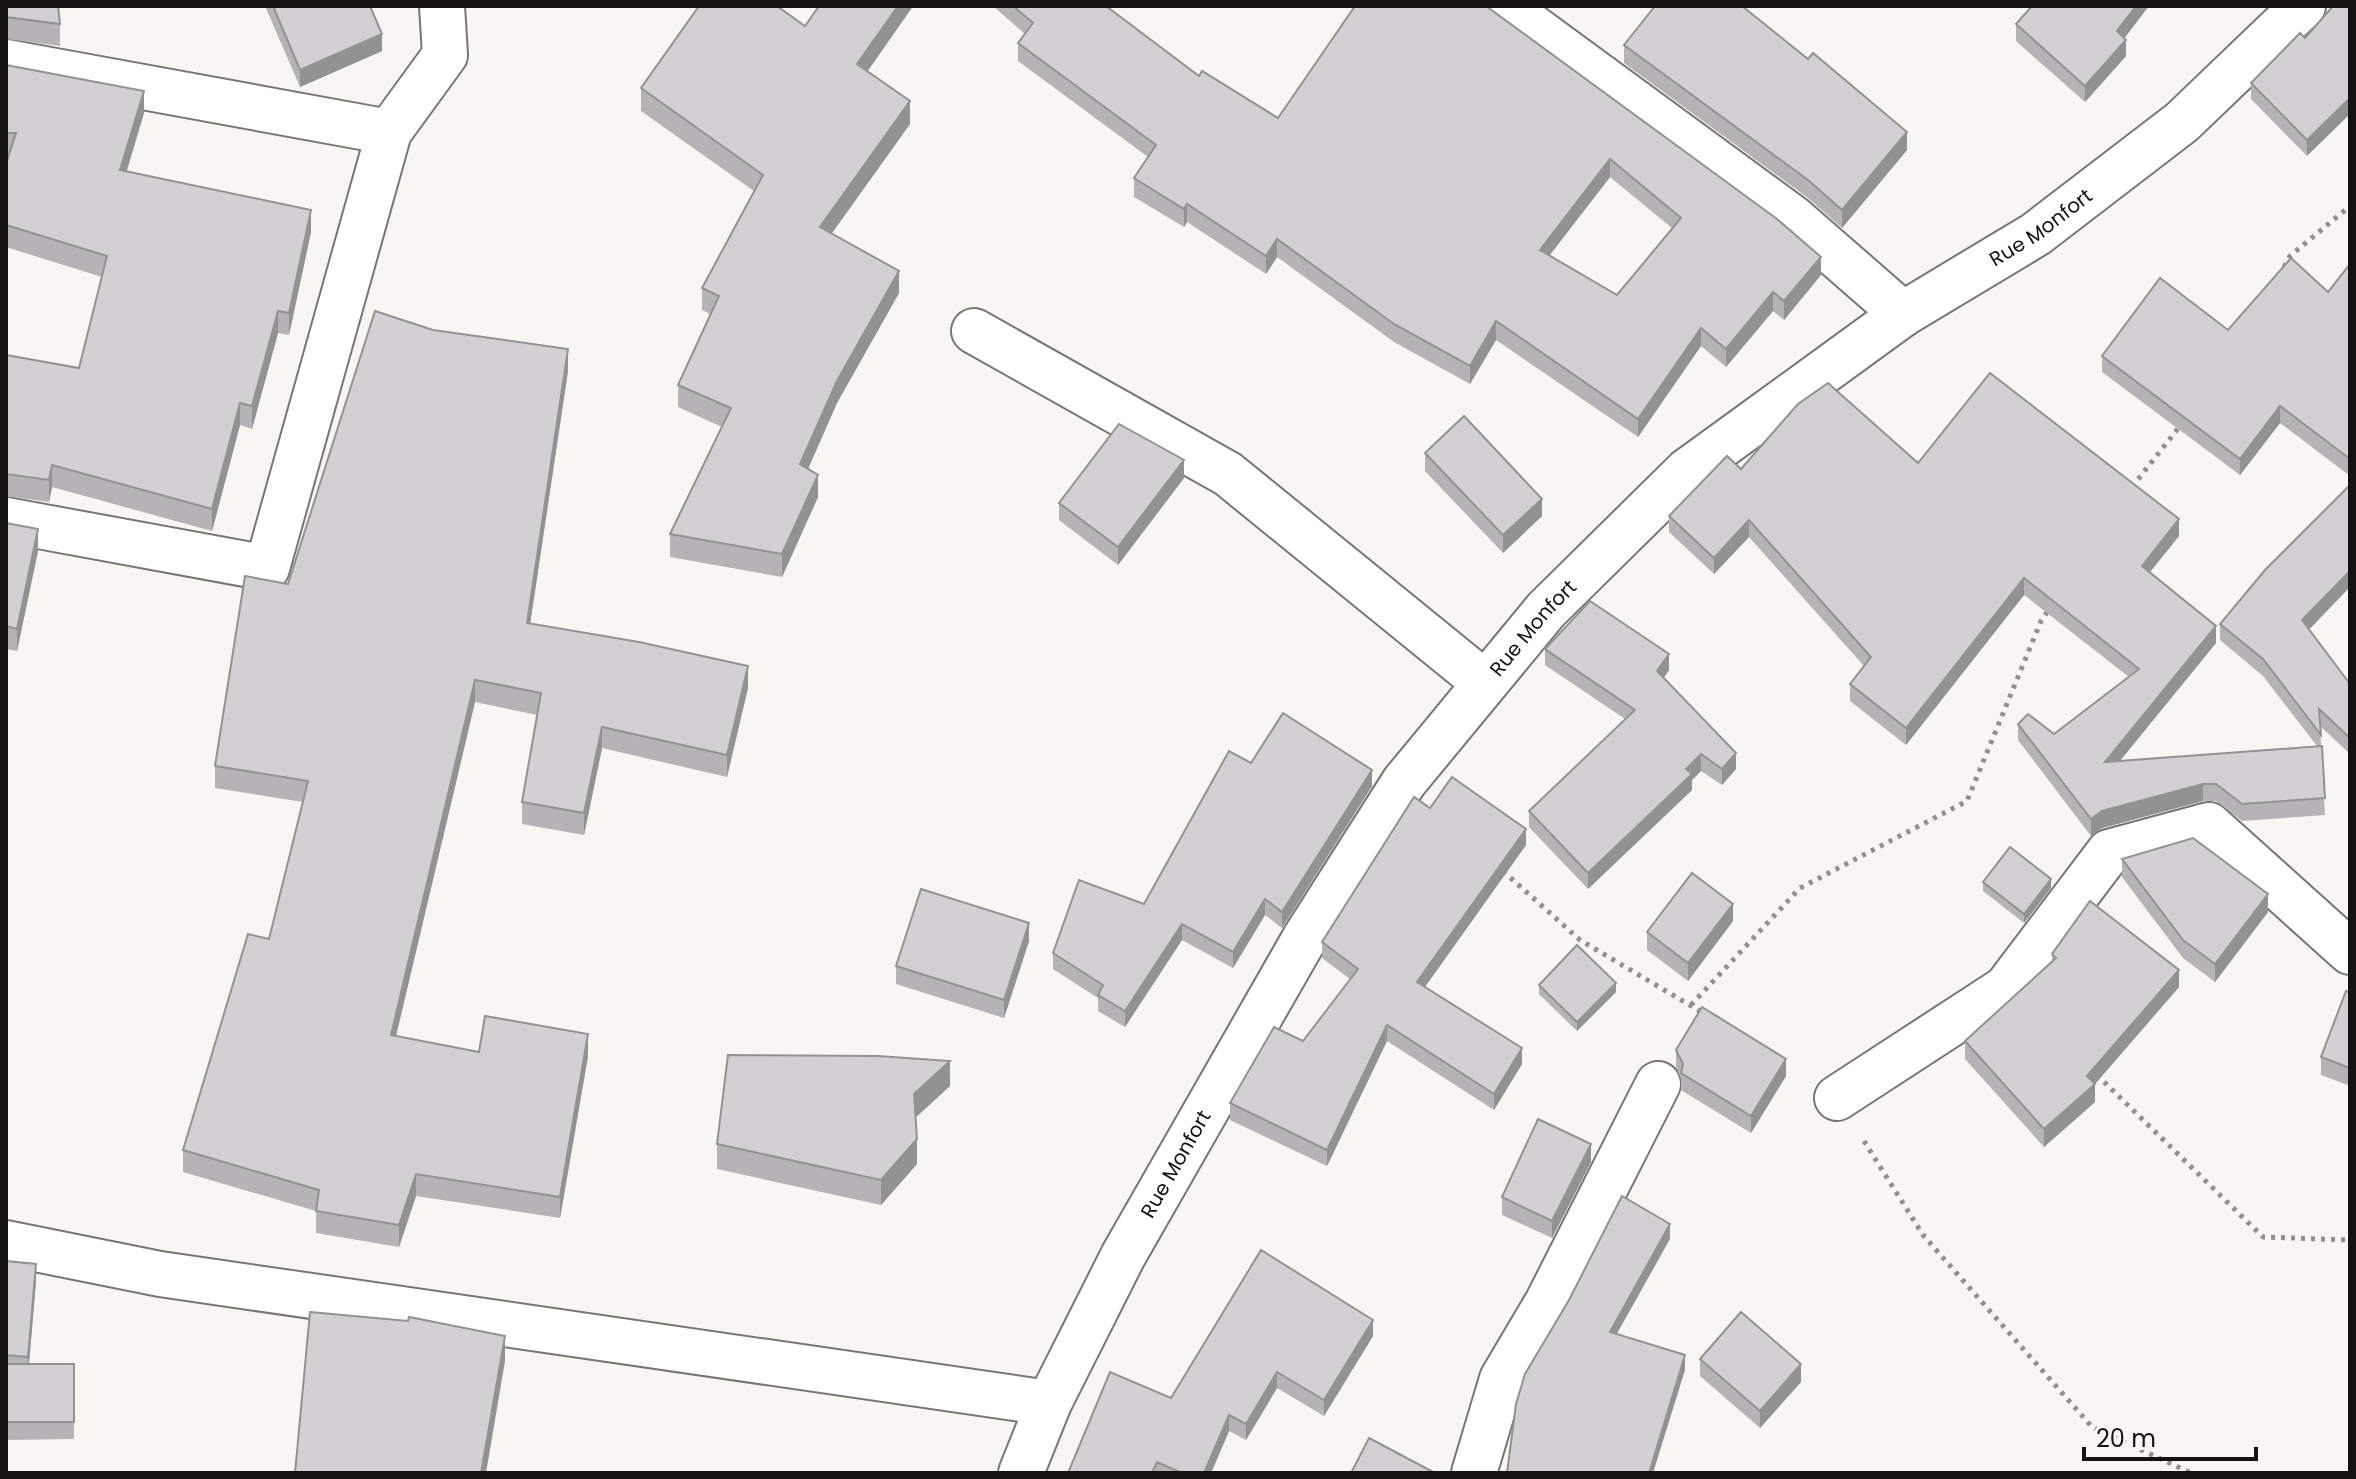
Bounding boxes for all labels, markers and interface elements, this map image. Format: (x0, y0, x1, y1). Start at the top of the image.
street label: Rue Monfort (1984, 182, 2098, 273)
street label: Rue Monfort (1483, 574, 1583, 682)
street label: Rue Monfort (1134, 1105, 1218, 1223)
scale bar (2084, 1411, 2256, 1461)
text: 20 m (2096, 1422, 2156, 1455)

